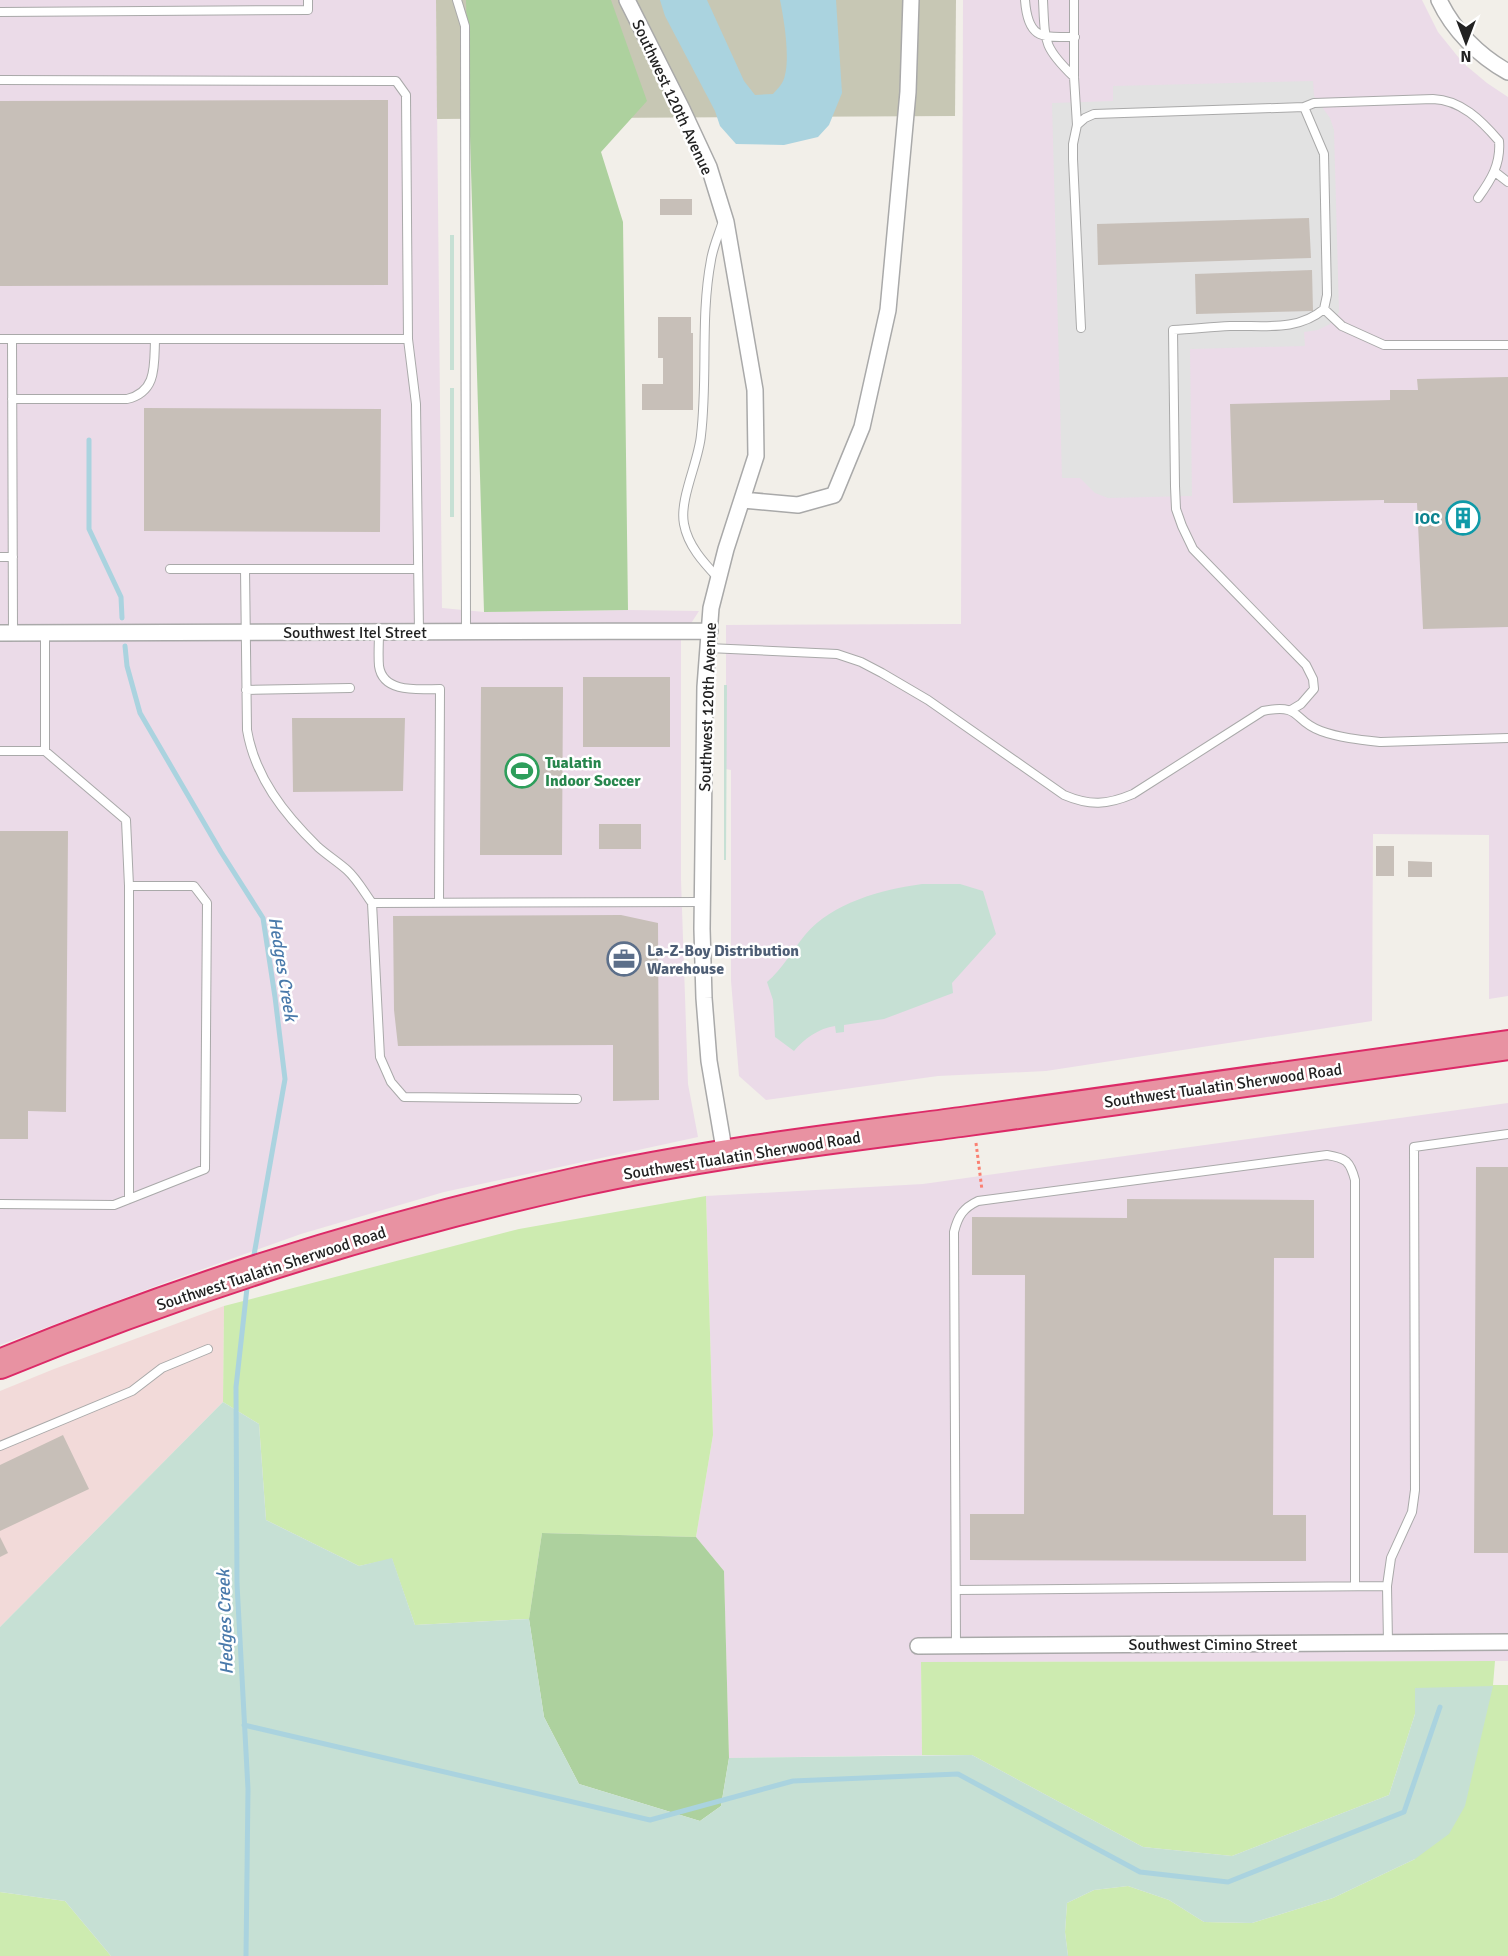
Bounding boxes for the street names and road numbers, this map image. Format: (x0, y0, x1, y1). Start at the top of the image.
street label: Southwest 120th Avenue (627, 16, 717, 178)
street label: Southwest 120th Avenue (695, 622, 721, 792)
street label: Southwest Itel Street (283, 623, 427, 643)
street label: Southwest Tualatin Sherwood Road (1103, 1059, 1343, 1113)
street label: Southwest Tualatin Sherwood Road (622, 1127, 862, 1185)
street label: Southwest Tualatin Sherwood Road (154, 1222, 389, 1316)
street label: Southwest Cimino Street (1129, 1635, 1298, 1655)

